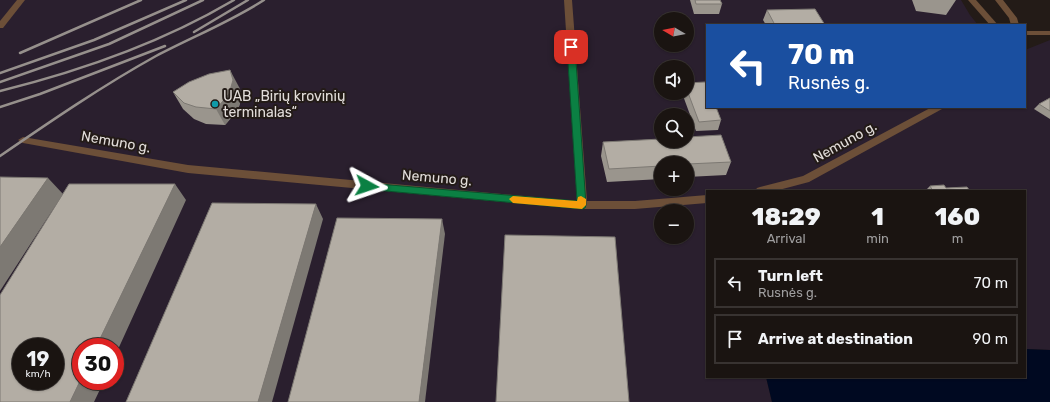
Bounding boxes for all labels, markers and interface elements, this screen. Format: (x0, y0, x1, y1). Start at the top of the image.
north arrow (654, 12, 694, 52)
map controls (654, 12, 694, 244)
pin (554, 30, 588, 64)
icon: arrive (560, 36, 582, 58)
text: 70 m (788, 38, 855, 71)
icon: left (722, 40, 774, 92)
button: sound (654, 60, 694, 100)
text: Rusnės g. (788, 72, 870, 94)
place label: UAB „Birių krovinių terminalas“ (223, 88, 345, 121)
marker: UAB „Birių krovinių terminalas“ (210, 99, 220, 109)
button: search (654, 108, 694, 148)
street label: Nemuno g. (810, 118, 880, 166)
street label: Nemuno g. (80, 128, 152, 156)
button: + (654, 156, 694, 196)
position arrow (346, 165, 388, 207)
street label: Nemuno g. (401, 166, 473, 190)
text: 18:29 (752, 203, 821, 231)
text: 1 (871, 203, 884, 231)
text: 160 (935, 203, 980, 231)
button: − (654, 204, 694, 244)
text: Arrival (767, 231, 806, 246)
text: min (866, 231, 889, 246)
text: m (952, 231, 963, 246)
text: Turn left (758, 267, 823, 285)
icon: left (724, 272, 746, 294)
text: 70 m (974, 274, 1008, 292)
text: Rusnės g. (758, 285, 817, 300)
icon: arrive (724, 328, 746, 350)
text: Arrive at destination (758, 330, 913, 348)
text: 90 m (973, 330, 1008, 348)
speed limit sign: 30 (72, 338, 124, 390)
text: 19 (27, 347, 49, 371)
text: km/h (26, 368, 50, 380)

